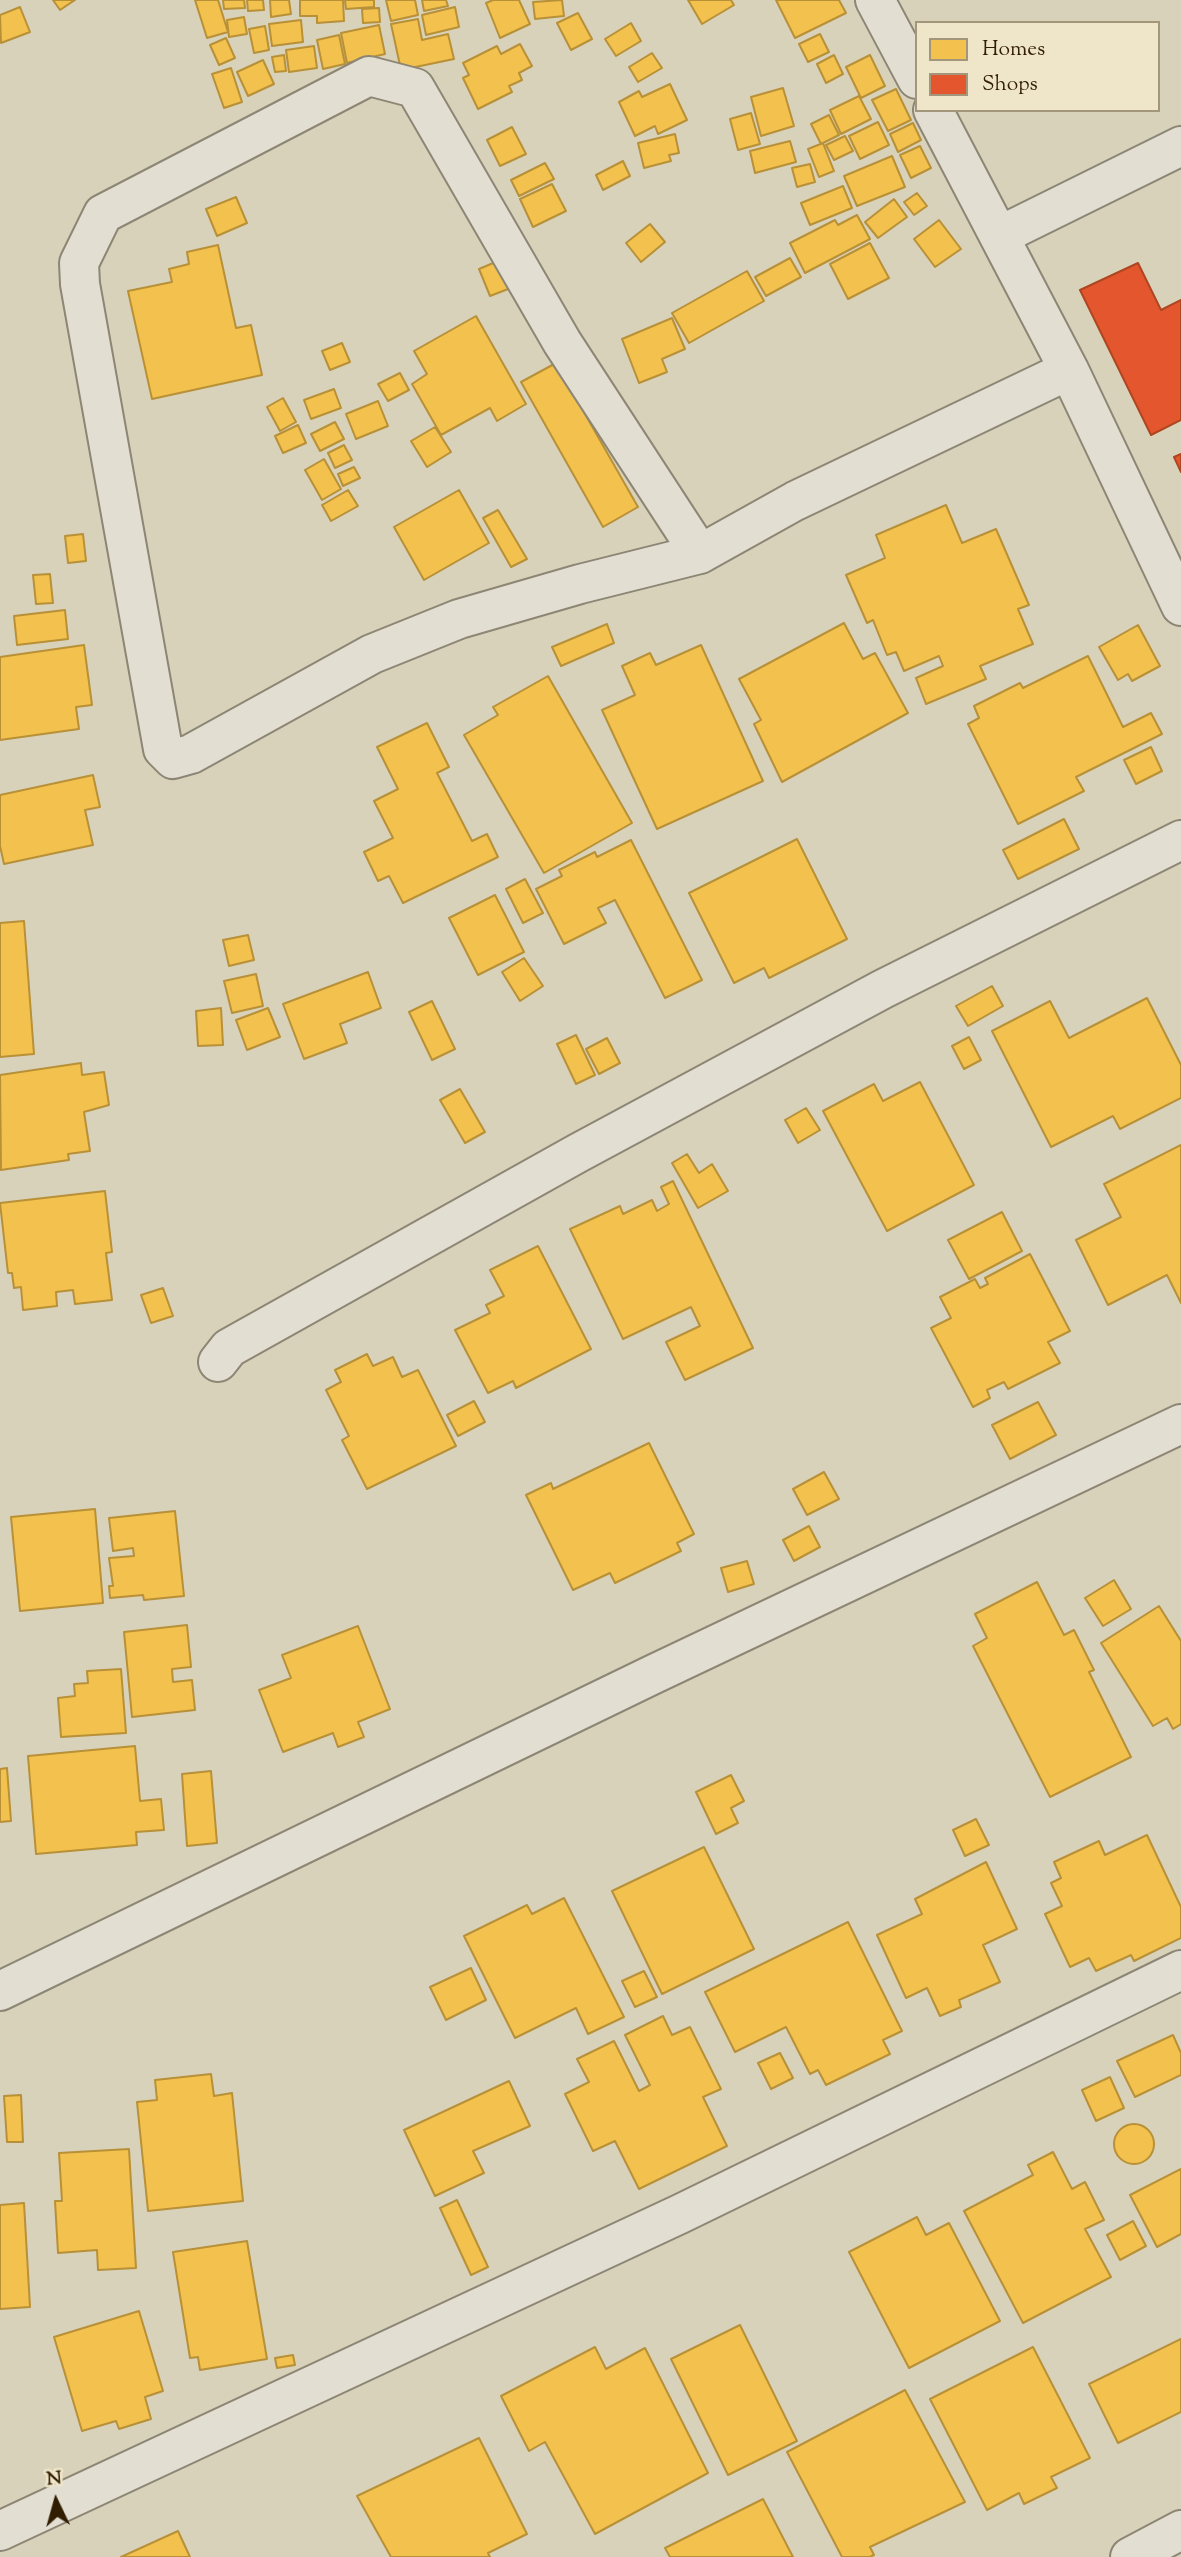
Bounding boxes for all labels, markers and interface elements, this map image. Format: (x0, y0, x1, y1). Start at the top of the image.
legend (915, 21, 1160, 112)
text: Homes (982, 35, 1045, 65)
text: Shops (982, 70, 1038, 100)
text: N (45, 2465, 63, 2494)
north arrow (21, 2466, 91, 2536)

